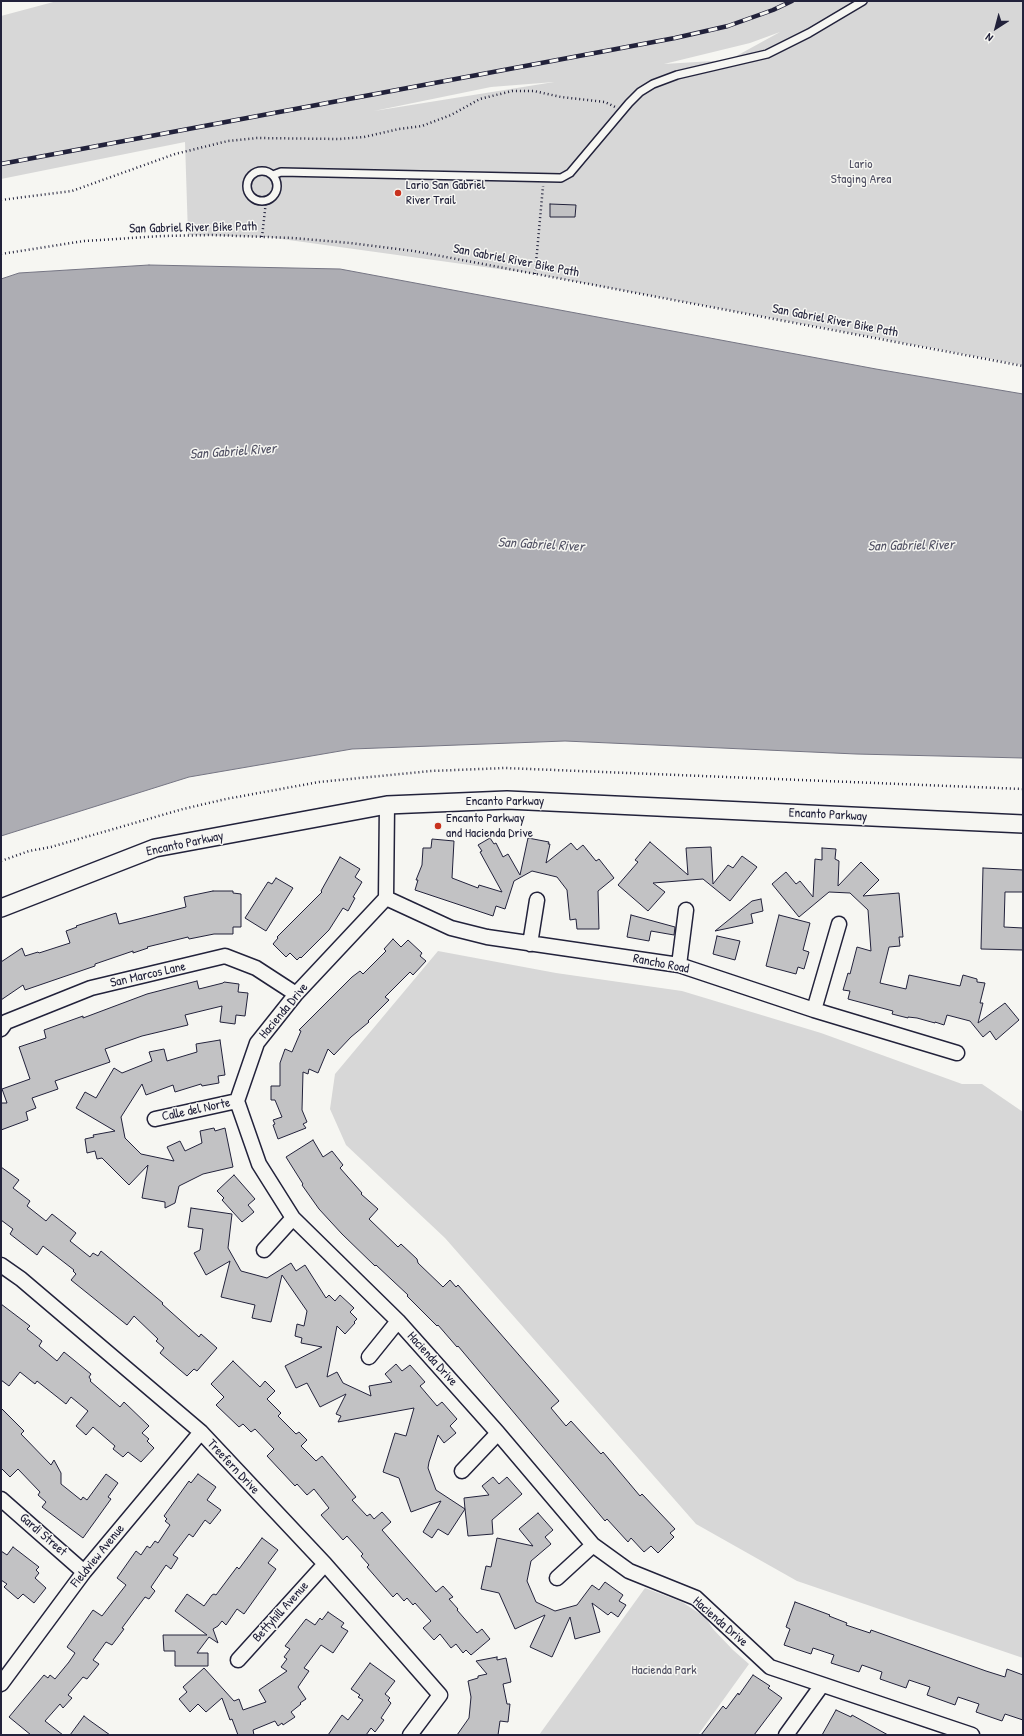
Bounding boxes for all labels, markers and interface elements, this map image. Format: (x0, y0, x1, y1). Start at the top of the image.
north arrow (976, 8, 1016, 48)
text: N (982, 30, 995, 45)
park label: Lario Staging Area (831, 157, 891, 188)
place label: Lario San Gabriel River Trail (406, 178, 485, 209)
marker: Lario San Gabriel River Trail (393, 188, 403, 198)
street label: San Gabriel River Bike Path (129, 219, 257, 237)
street label: San Gabriel River Bike Path (452, 241, 580, 281)
street label: San Gabriel River Bike Path (771, 301, 899, 341)
water label: San Gabriel River (189, 441, 277, 463)
water label: San Gabriel River (497, 534, 585, 556)
water label: San Gabriel River (868, 537, 954, 555)
street label: Encanto Parkway (466, 794, 544, 810)
street label: Encanto Parkway (788, 805, 868, 825)
place label: Encanto Parkway and Hacienda Drive (446, 811, 533, 842)
marker: Encanto Parkway and Hacienda Drive (433, 821, 443, 831)
street label: Encanto Parkway (145, 828, 225, 860)
street label: Rancho Road (632, 951, 690, 977)
street label: San Marcos Lane (109, 959, 187, 991)
street label: Hacienda Drive (256, 980, 312, 1042)
street label: Calle del Norte (160, 1095, 232, 1125)
street label: Hacienda Drive (404, 1329, 460, 1389)
street label: Treefern Drive (204, 1436, 262, 1498)
street label: Gardi Street (16, 1510, 70, 1560)
street label: Fieldview Avenue (68, 1521, 128, 1591)
street label: Bettyhill Avenue (250, 1578, 312, 1646)
street label: Hacienda Drive (689, 1594, 751, 1650)
park label: Hacienda Park (631, 1663, 697, 1679)

